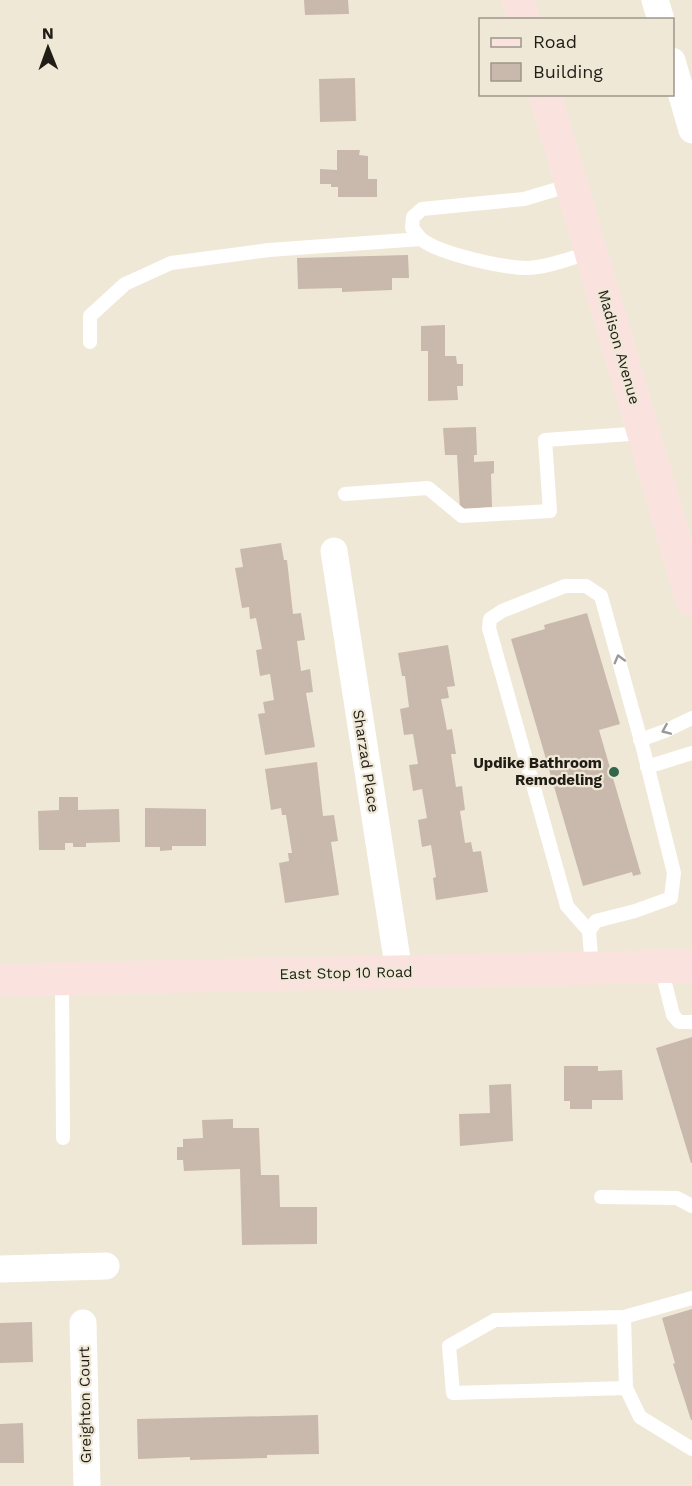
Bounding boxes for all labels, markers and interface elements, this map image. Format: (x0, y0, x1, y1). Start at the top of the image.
north arrow (18, 18, 78, 78)
legend (479, 18, 674, 96)
text: N (42, 24, 54, 43)
text: Road (533, 31, 577, 52)
text: Building (533, 61, 603, 82)
street label: Madison Avenue (594, 288, 644, 406)
one-way arrow (614, 655, 626, 665)
street label: Sharzad Place (349, 708, 383, 814)
one-way arrow (662, 723, 673, 735)
place label: Updike Bathroom Remodeling (473, 754, 603, 789)
marker: Updike Bathroom Remodeling (607, 765, 621, 779)
street label: East Stop 10 Road (279, 963, 413, 983)
street label: Greighton Court (75, 1346, 95, 1464)

